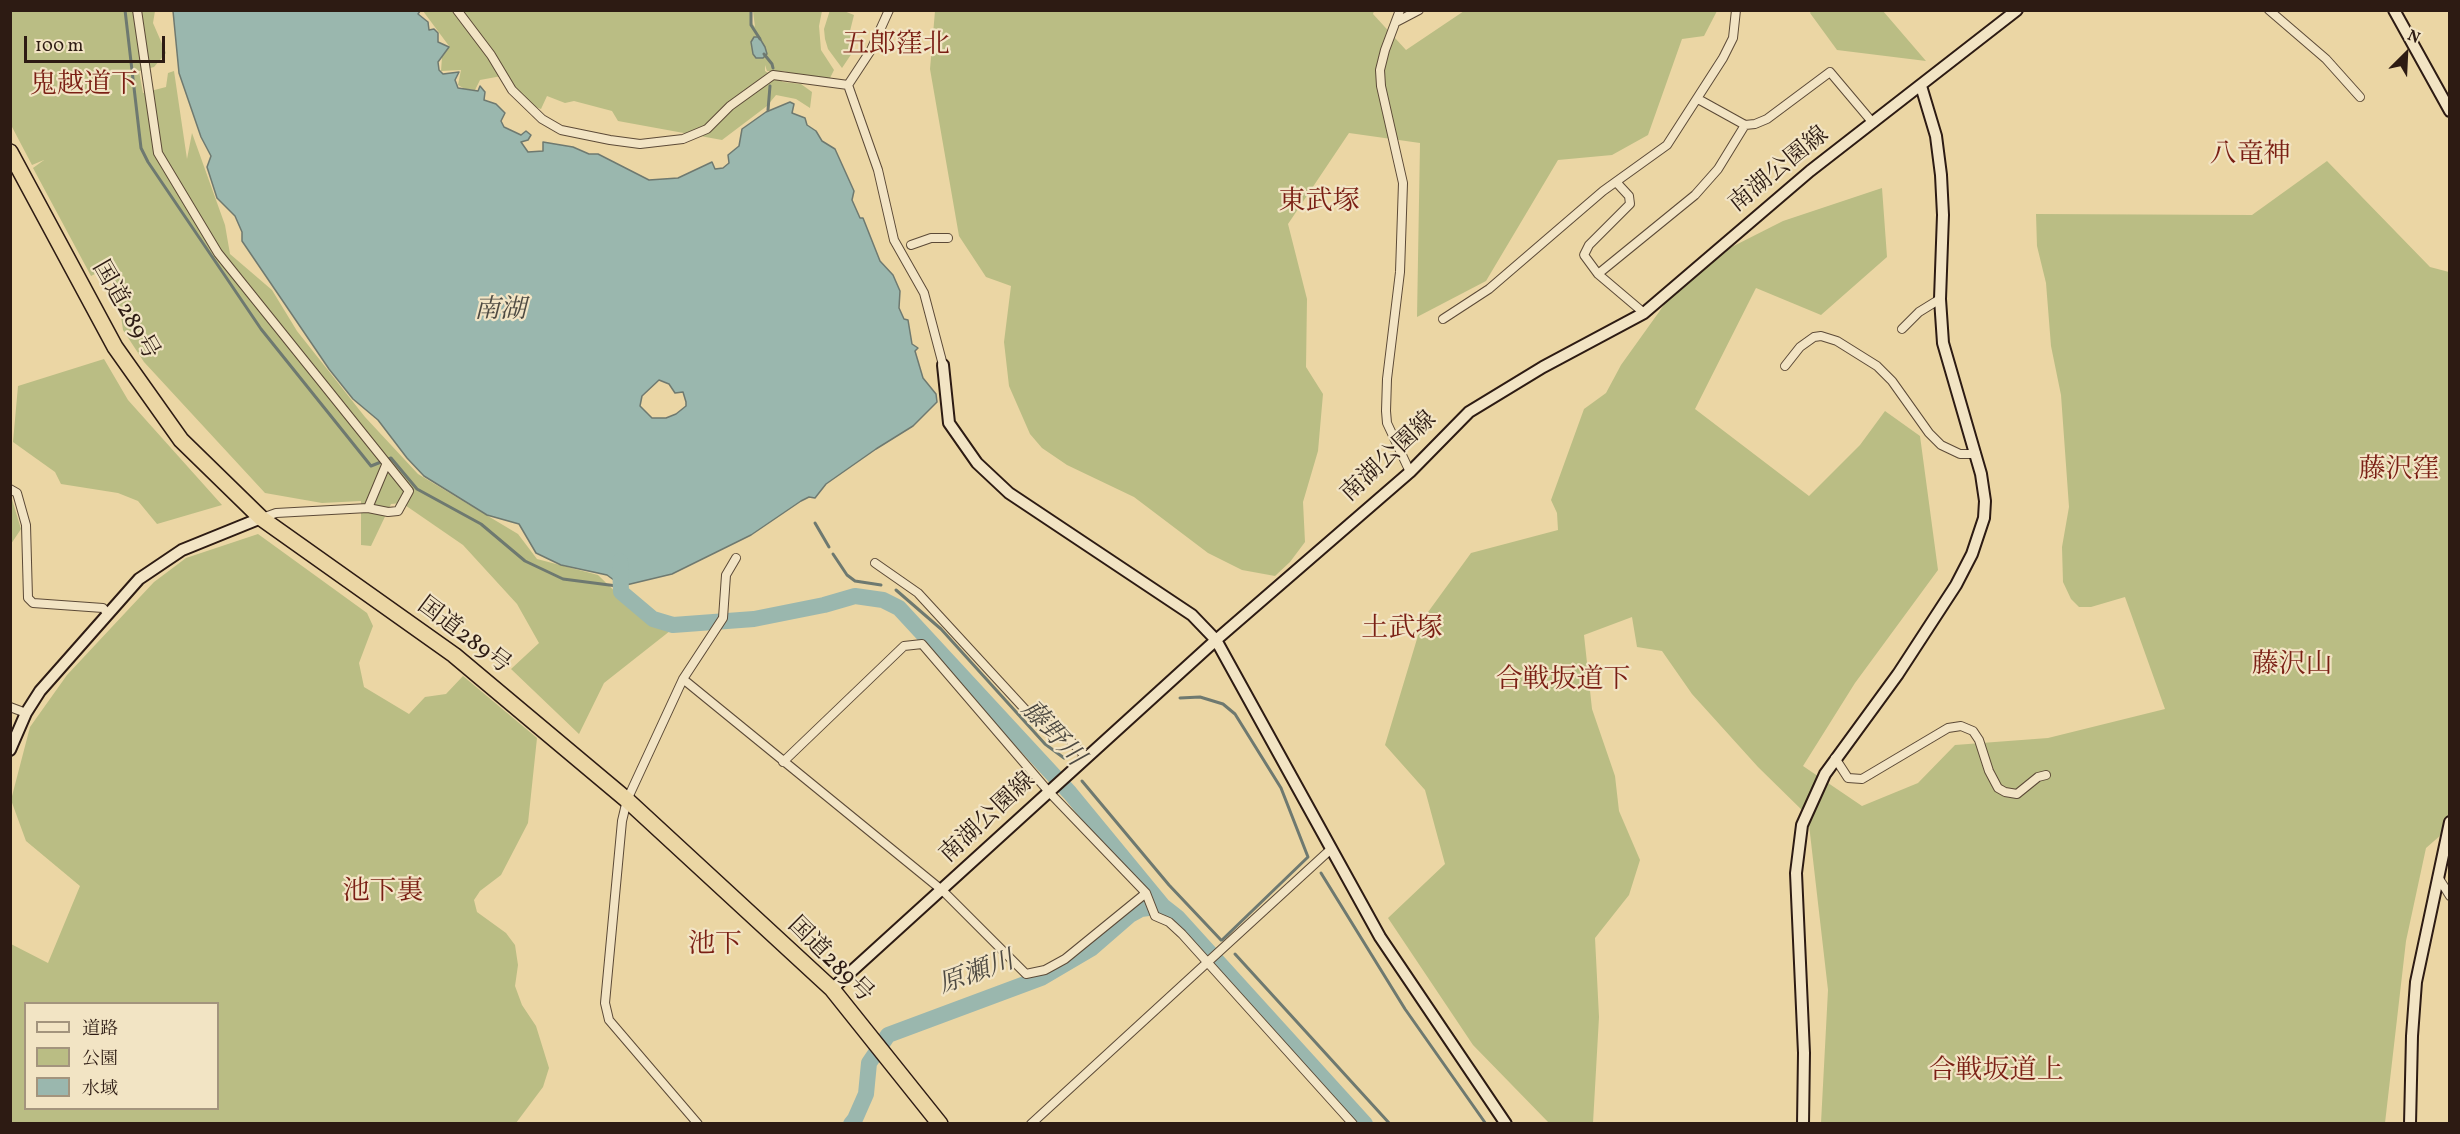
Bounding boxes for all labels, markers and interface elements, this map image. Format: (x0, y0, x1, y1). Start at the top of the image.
scale bar (27, 24, 168, 62)
north arrow (2376, 24, 2436, 84)
text: N (2404, 25, 2423, 50)
district label: 五郎窪北 (842, 31, 950, 63)
text: 100 m (35, 34, 84, 59)
district label: 鬼越道下 (30, 71, 138, 103)
street label: 南湖公園線 (1724, 122, 1836, 220)
district label: 八竜神 (2210, 141, 2290, 173)
district label: 東武塚 (1279, 188, 1359, 220)
street label: 国道289号 (84, 256, 164, 366)
water label: 南湖 (474, 296, 526, 328)
street label: 南湖公園線 (1336, 407, 1444, 509)
district label: 藤沢窪 (2359, 456, 2439, 488)
street label: 国道289号 (411, 593, 515, 681)
district label: 土武塚 (1362, 615, 1442, 647)
district label: 藤沢山 (2252, 651, 2332, 683)
district label: 合戦坂道下 (1496, 666, 1630, 698)
water label: 藤野川 (1013, 696, 1089, 774)
street label: 南湖公園線 (935, 768, 1043, 870)
district label: 池下裏 (343, 878, 423, 910)
street label: 国道289号 (780, 912, 878, 1010)
district label: 池下 (688, 931, 742, 963)
water label: 原瀬川 (935, 947, 1019, 1003)
legend (24, 1002, 219, 1110)
text: 道路 (82, 1017, 118, 1042)
text: 公園 (82, 1047, 118, 1072)
district label: 合戦坂道上 (1929, 1057, 2063, 1089)
text: 水域 (82, 1077, 118, 1102)

